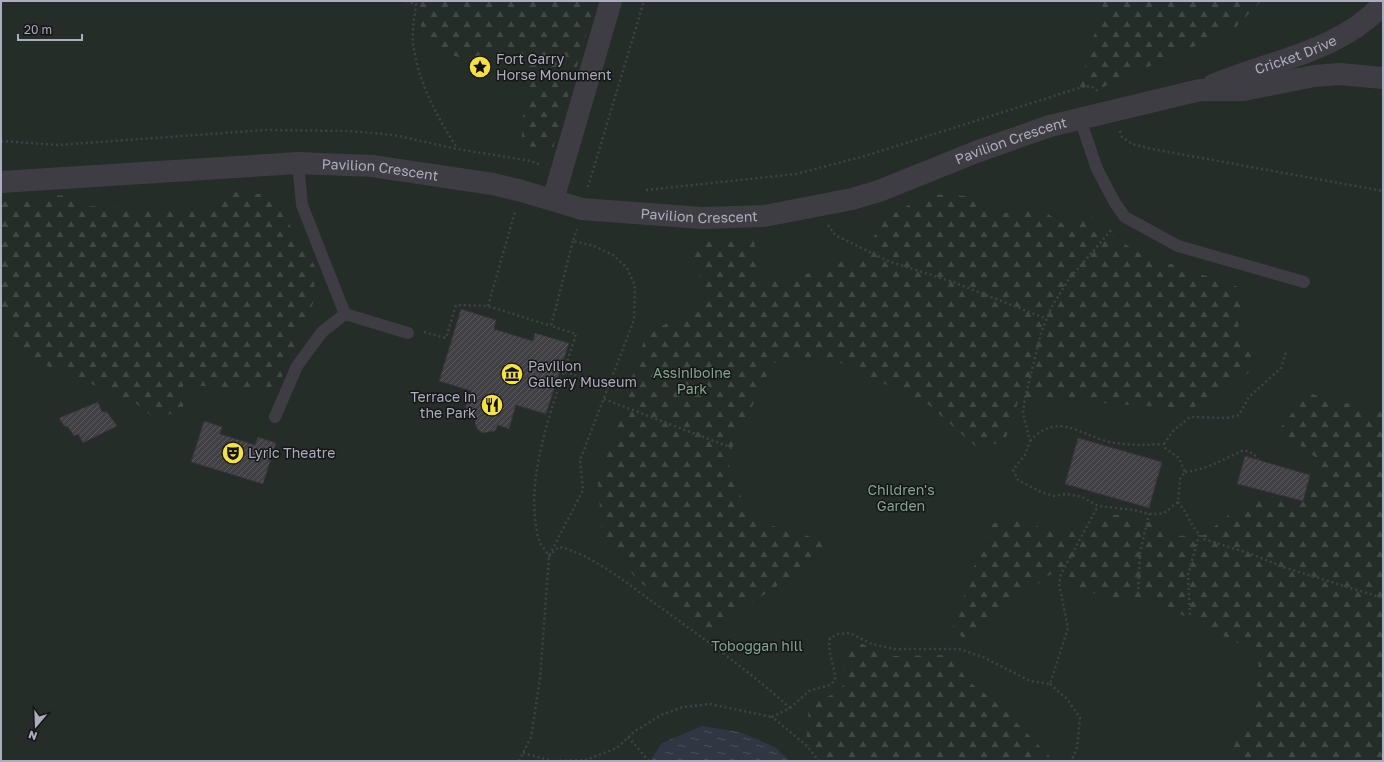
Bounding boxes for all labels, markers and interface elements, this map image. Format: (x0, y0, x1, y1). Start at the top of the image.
scale bar (18, 16, 82, 42)
text: 20 m (24, 22, 52, 37)
street label: Cricket Drive (1252, 31, 1339, 77)
place label: Fort Garry Horse Monument (496, 50, 612, 83)
place icon: Fort Garry Horse Monument (467, 54, 493, 80)
street label: Pavilion Crescent (952, 113, 1068, 168)
street label: Pavilion Crescent (321, 155, 440, 184)
street label: Pavilion Crescent (640, 204, 758, 226)
place label: Pavilion Gallery Museum (528, 357, 637, 390)
museum icon: Pavilion Gallery Museum (499, 361, 525, 387)
park label: Assiniboine Park (653, 364, 731, 397)
place label: Terrace in the Park (410, 388, 476, 421)
restaurant icon: Terrace in the Park (479, 392, 505, 418)
theatre icon: Lyric Theatre (220, 440, 246, 466)
place label: Lyric Theatre (248, 444, 335, 461)
park label: Children's Garden (867, 481, 935, 514)
park label: Toboggan hill (711, 637, 803, 654)
north arrow (16, 706, 56, 746)
text: N (27, 728, 39, 743)

